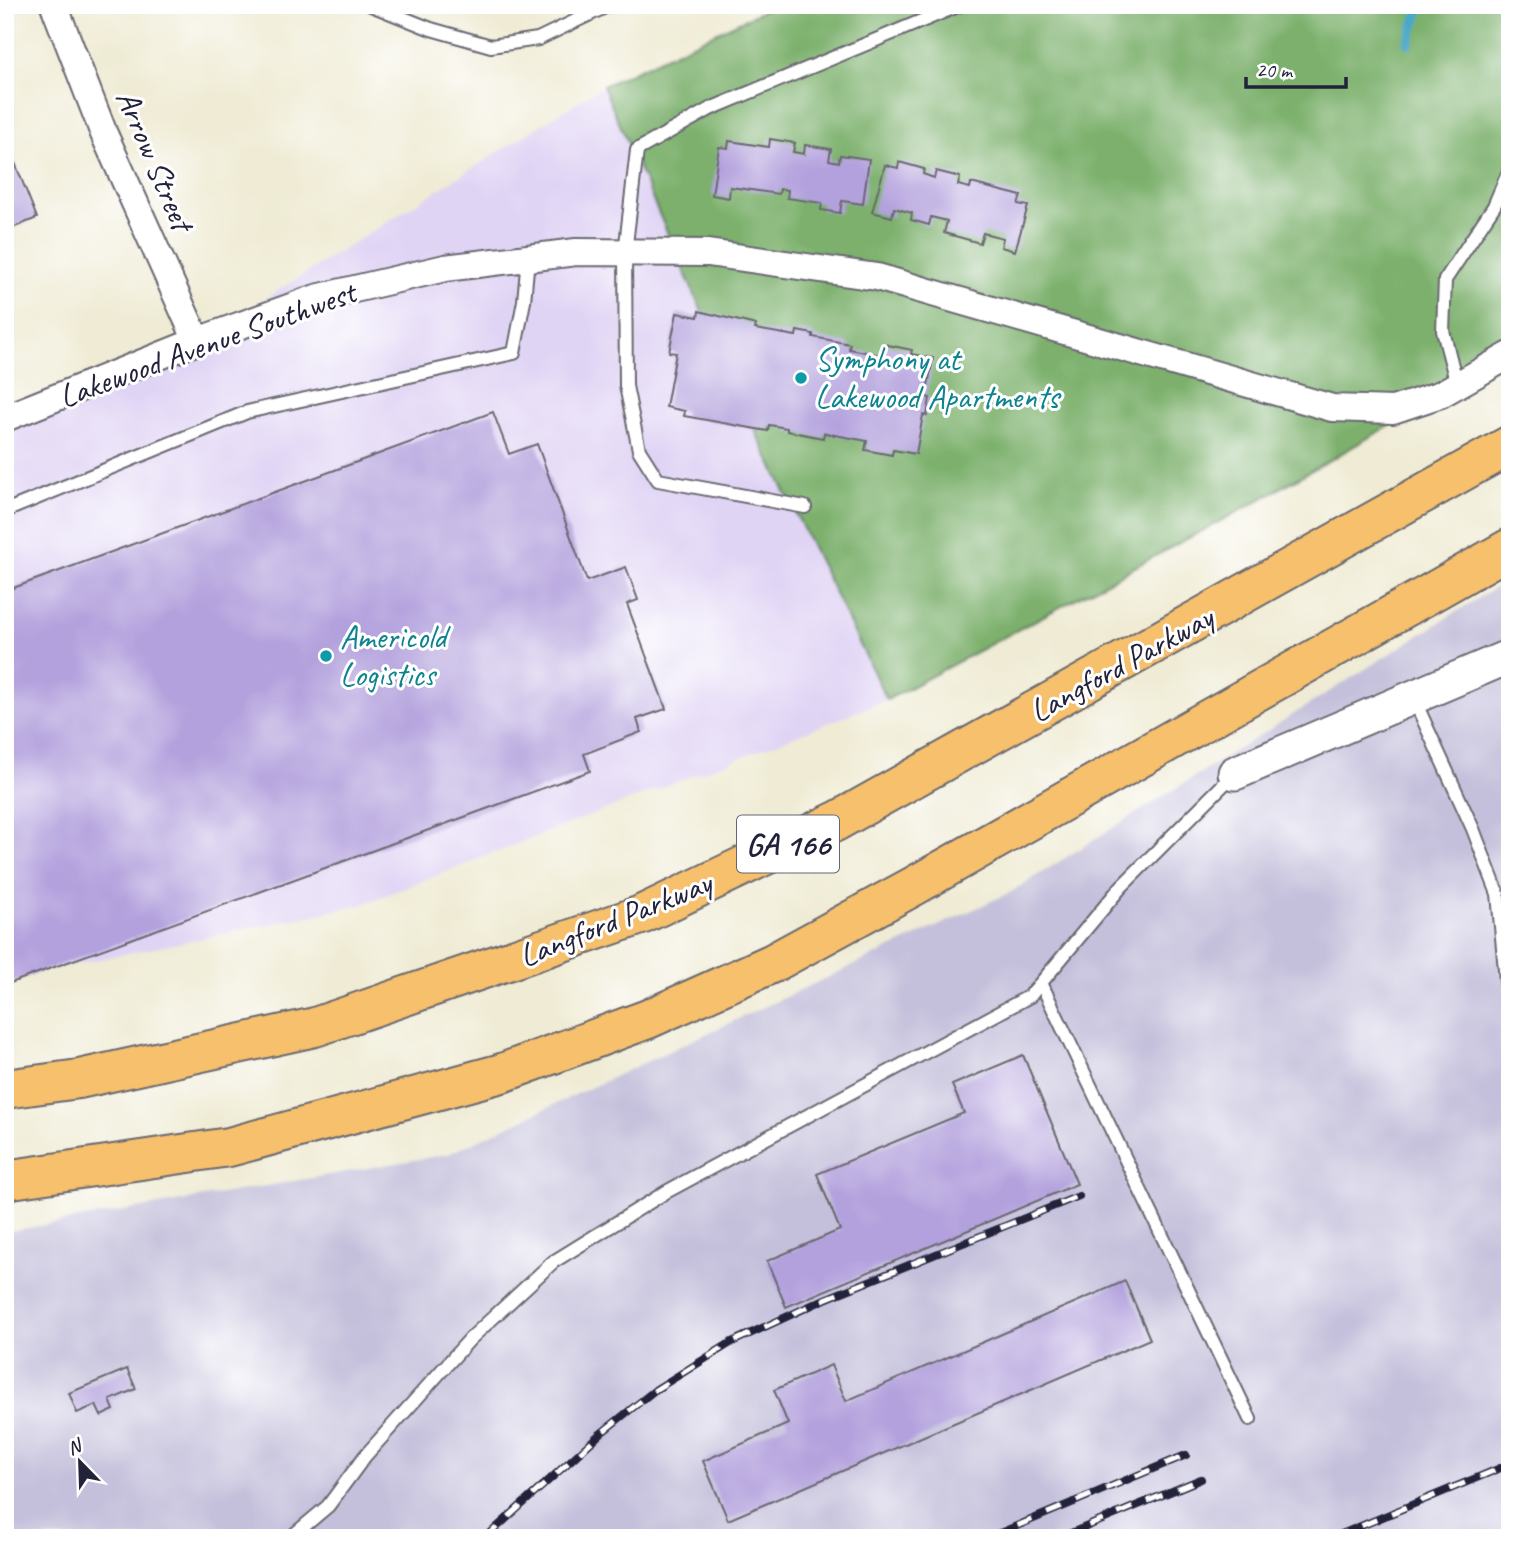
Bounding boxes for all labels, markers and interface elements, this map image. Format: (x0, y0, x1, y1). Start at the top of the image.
scale bar (1246, 46, 1345, 90)
text: 20 m (1256, 57, 1294, 83)
street label: Arrow Street (107, 83, 205, 240)
street label: Lakewood Avenue Southwest (53, 270, 364, 417)
place label: Symphony at Lakewood Apartments (815, 338, 1062, 418)
marker: Symphony at Lakewood Apartments (793, 370, 809, 386)
street label: Langford Parkway (1022, 595, 1222, 732)
place label: Americold Logistics (340, 616, 451, 696)
marker: Americold Logistics (318, 648, 334, 664)
road number: GA 166 (737, 816, 839, 872)
street label: Langford Parkway (513, 860, 720, 977)
north arrow (46, 1428, 116, 1498)
text: N (64, 1433, 87, 1461)

